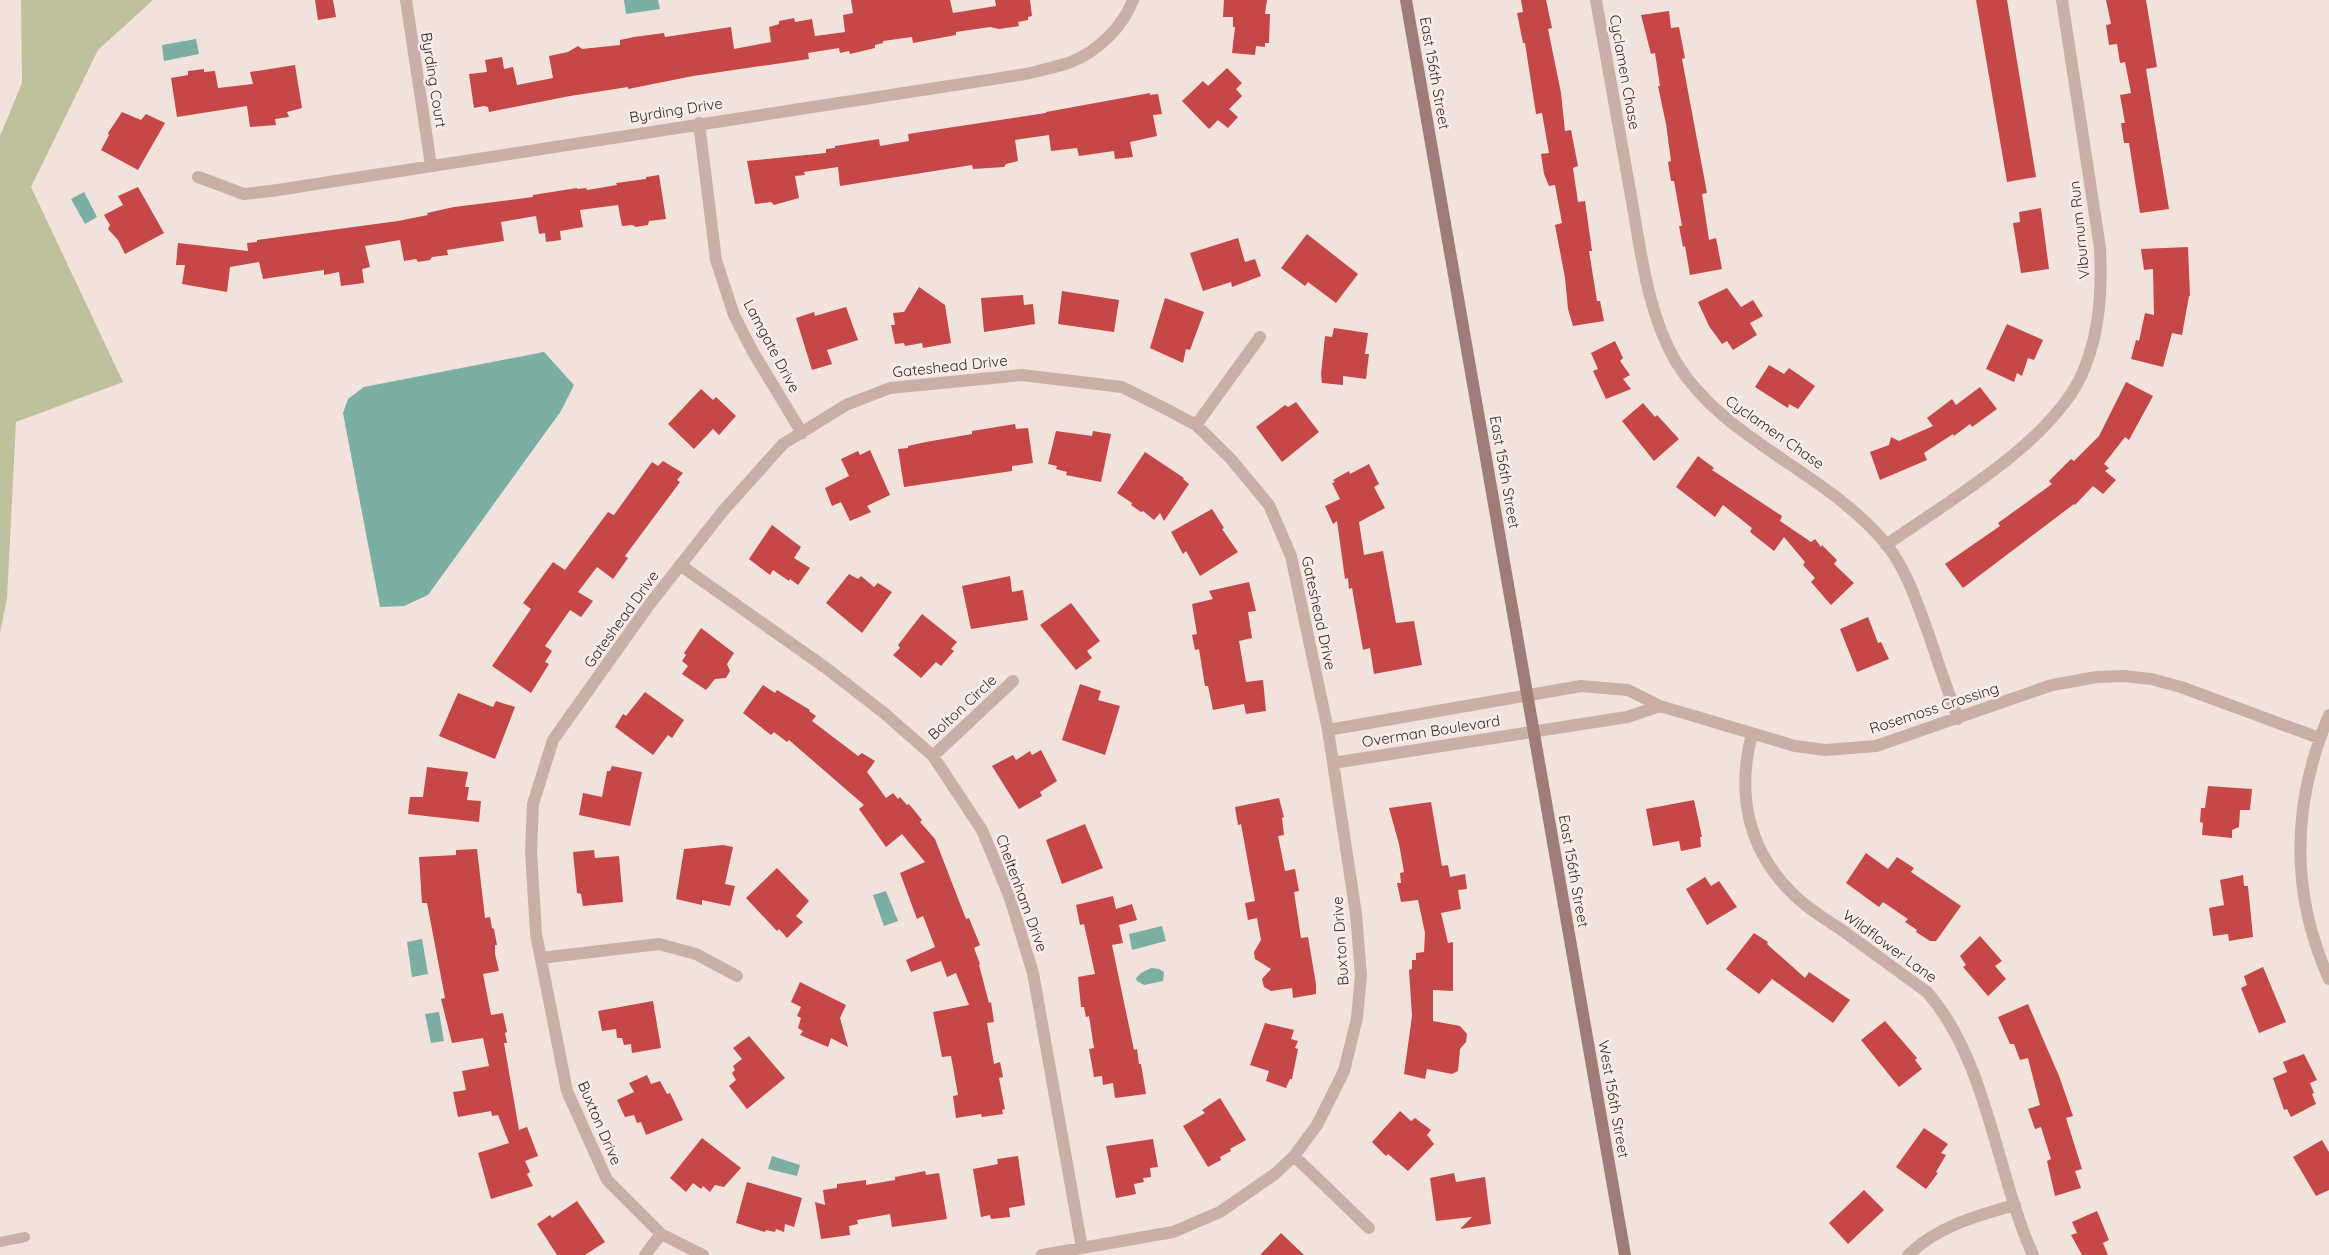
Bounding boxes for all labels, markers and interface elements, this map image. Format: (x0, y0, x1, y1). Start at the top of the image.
street label: Cyclamen Chase (1606, 13, 1644, 131)
street label: East 156th Street (1416, 15, 1454, 131)
street label: Byrding Court (417, 31, 451, 129)
street label: Byrding Drive (628, 93, 724, 127)
street label: Viburnum Run (2064, 180, 2094, 280)
street label: Lamgate Drive (739, 296, 805, 396)
street label: Gateshead Drive (891, 351, 1009, 381)
street label: Cyclamen Chase (1722, 391, 1828, 473)
street label: East 156th Street (1486, 414, 1524, 530)
street label: Gateshead Drive (1298, 554, 1340, 672)
street label: Gateshead Drive (579, 567, 663, 671)
street label: Bolton Circle (924, 670, 1000, 744)
street label: Rosemoss Crossing (1867, 678, 2001, 738)
street label: Overman Boulevard (1361, 711, 1501, 751)
street label: East 156th Street (1555, 813, 1593, 929)
street label: Cheltenham Drive (992, 832, 1052, 954)
street label: Buxton Drive (1327, 896, 1353, 986)
street label: Wildflower Lane (1839, 905, 1941, 987)
street label: West 156th Street (1594, 1039, 1634, 1159)
street label: Buxton Drive (574, 1078, 626, 1168)

